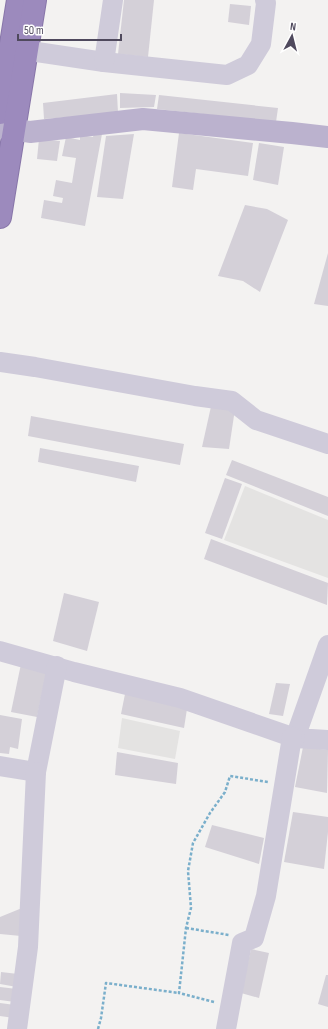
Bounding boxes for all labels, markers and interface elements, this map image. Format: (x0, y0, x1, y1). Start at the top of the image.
scale bar (18, 16, 121, 42)
north arrow (272, 16, 312, 56)
text: N (289, 20, 297, 33)
text: 50 m (24, 23, 44, 38)

